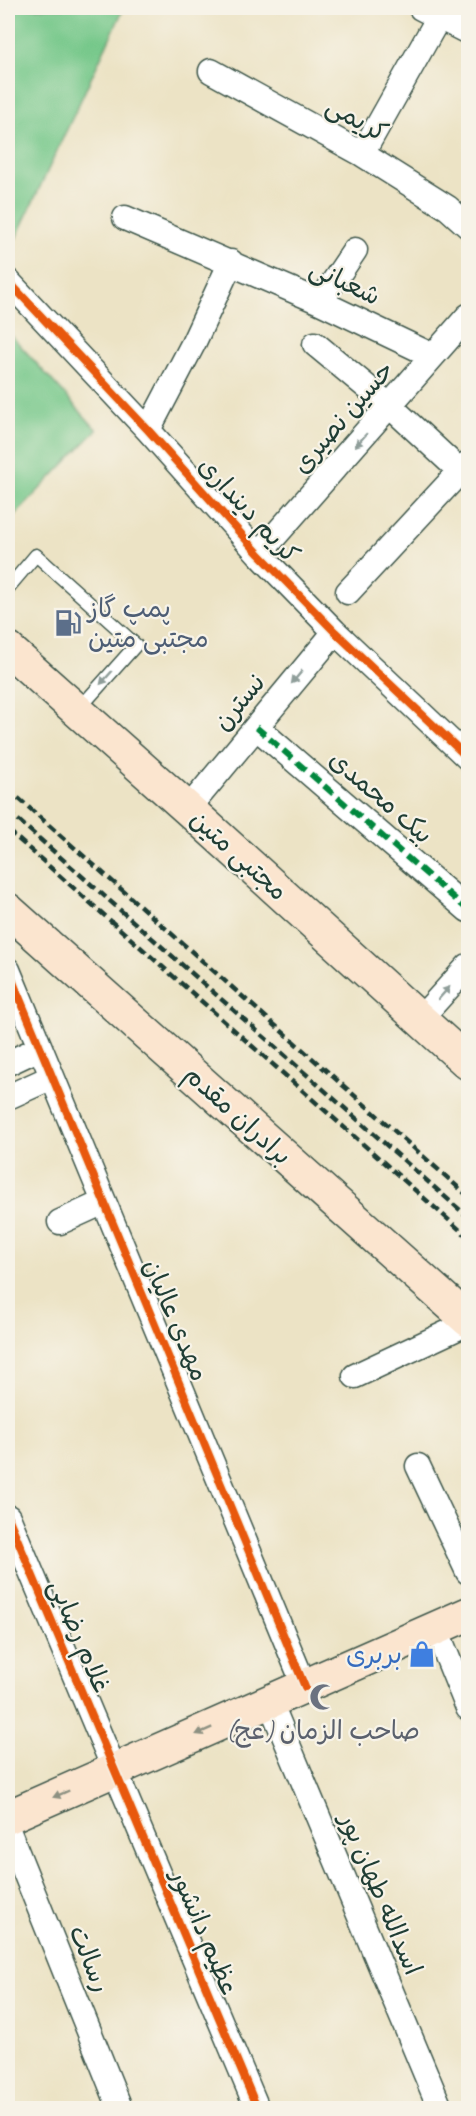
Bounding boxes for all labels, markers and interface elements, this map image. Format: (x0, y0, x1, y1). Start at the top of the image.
street label: کریمی (320, 89, 394, 149)
street label: شعبانی (304, 251, 386, 313)
street label: حسین نصیری (285, 354, 401, 480)
one-way arrow (355, 432, 368, 447)
street label: کریم دینداری (189, 450, 307, 572)
place label: پمپ گاز مجتبی متین (86, 592, 209, 655)
fuel station icon: پمپ گاز مجتبی متین (53, 608, 83, 638)
street label: نسترن (206, 667, 272, 737)
one-way arrow (291, 669, 304, 685)
one-way arrow (100, 670, 113, 685)
street label: بیک محمدی (322, 743, 440, 851)
street label: مجتبی متین (183, 802, 295, 908)
one-way arrow (437, 985, 451, 1000)
street label: برادران مقدم (175, 1058, 299, 1174)
street label: مهدی عالیان (136, 1254, 216, 1386)
street label: غلام رضایی (39, 1574, 119, 1699)
place label: بربری (346, 1638, 402, 1671)
shop icon: بربری (407, 1639, 437, 1669)
mosque icon: صاحب الزمان (عج) (308, 1682, 338, 1712)
place label: صاحب الزمان (عج) (226, 1714, 420, 1748)
one-way arrow (195, 1727, 212, 1736)
one-way arrow (51, 1789, 69, 1799)
street label: اسدالله طهان پور (331, 1806, 430, 1980)
street label: عظیم دانشور (160, 1862, 246, 2001)
street label: رسالت (62, 1920, 118, 1998)

